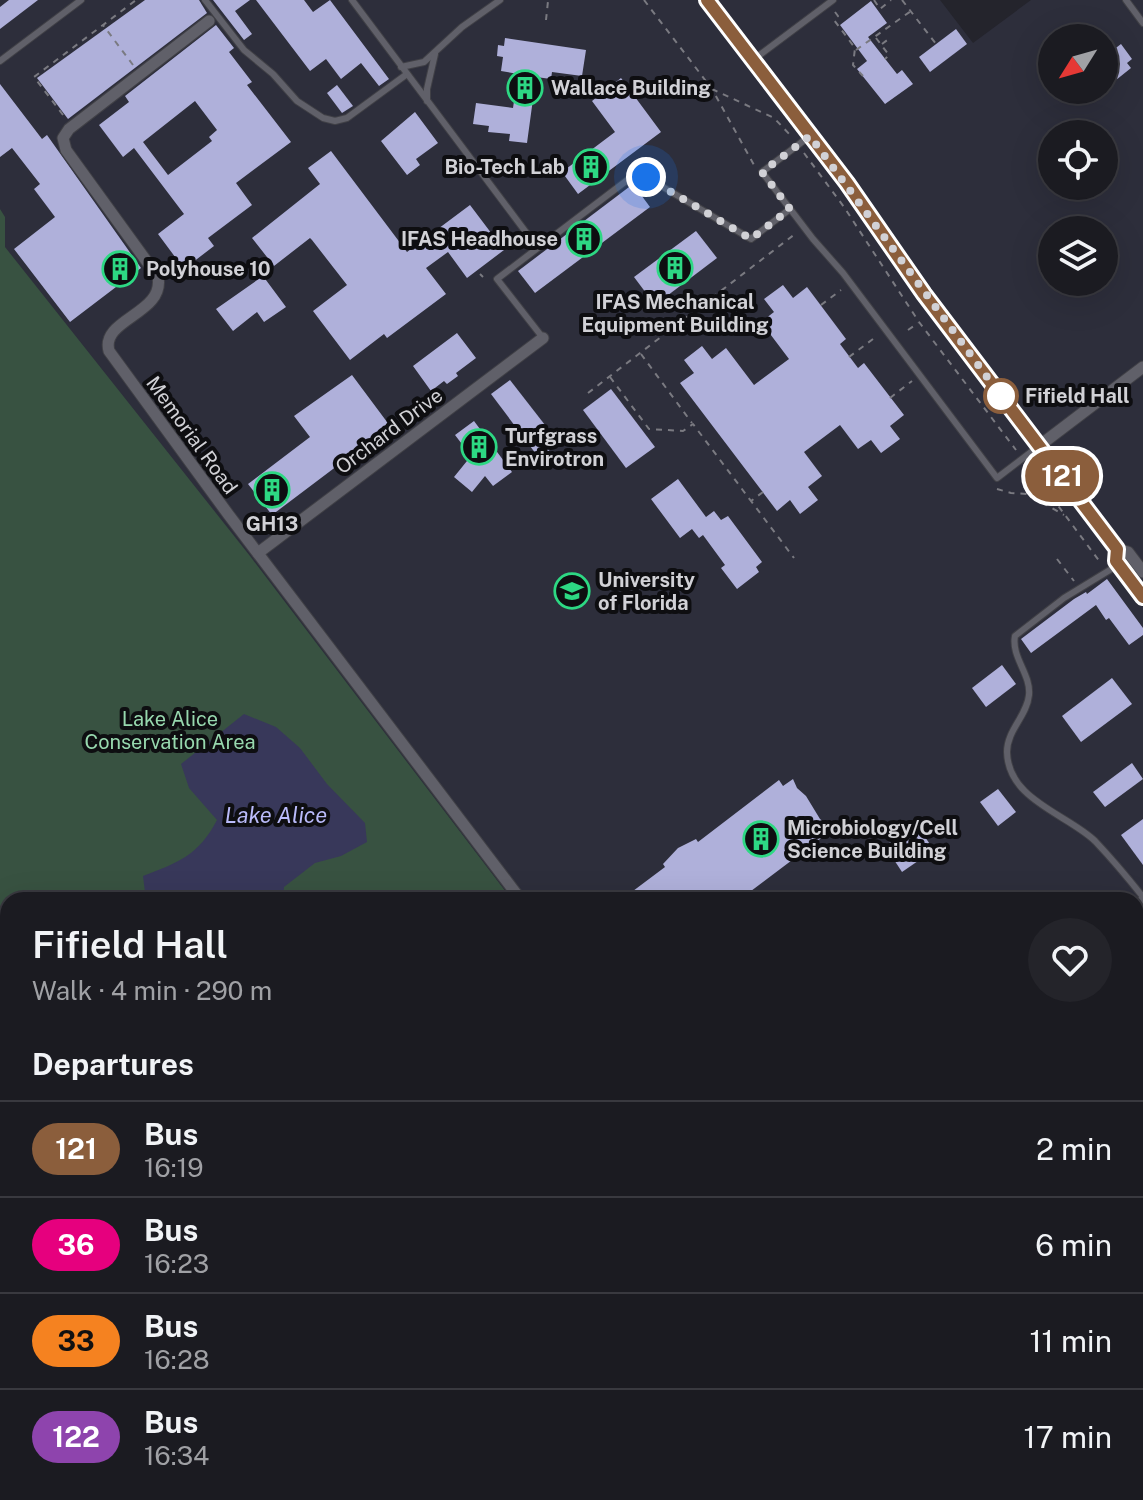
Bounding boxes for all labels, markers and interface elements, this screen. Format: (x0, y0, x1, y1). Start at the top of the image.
north arrow (1038, 24, 1118, 104)
map controls (1038, 24, 1118, 296)
building icon: Wallace Building (506, 69, 544, 107)
place label: Wallace Building (551, 76, 711, 100)
button: locate (1038, 120, 1118, 200)
building icon: Bio-Tech Lab (572, 148, 610, 186)
place label: Bio-Tech Lab (444, 155, 565, 179)
your location (626, 157, 666, 197)
button: layers (1038, 216, 1118, 296)
building icon: IFAS Headhouse (565, 220, 603, 258)
place label: IFAS Headhouse (401, 227, 558, 251)
building icon: IFAS Mechanical Equipment Building (656, 249, 694, 287)
building icon: Polyhouse 10 (101, 250, 139, 288)
place label: Polyhouse 10 (146, 257, 271, 281)
place label: IFAS Mechanical Equipment Building (581, 290, 769, 337)
street label: Memorial Road (141, 371, 243, 499)
marker: Fifield Hall (984, 379, 1018, 413)
street label: Orchard Drive (331, 383, 447, 479)
place label: Fifield Hall (1025, 384, 1130, 408)
place label: Turfgrass Envirotron (505, 424, 604, 471)
building icon: Turfgrass Envirotron (460, 428, 498, 466)
line badge: 121 (1016, 450, 1108, 502)
text: 121 (1041, 459, 1083, 492)
building icon: GH13 (253, 471, 291, 509)
place label: GH13 (246, 512, 298, 536)
place label: University of Florida (598, 568, 695, 615)
school or university icon: University of Florida (553, 572, 591, 610)
park label: Lake Alice Conservation Area (84, 707, 256, 754)
water label: Lake Alice (225, 802, 327, 828)
place label: Microbiology/Cell Science Building (787, 816, 958, 863)
building icon: Microbiology/Cell Science Building (742, 820, 780, 858)
button: heart (1028, 918, 1112, 1002)
text: Fifield Hall (32, 922, 228, 967)
text: Walk · 4 min · 290 m (32, 975, 272, 1006)
text: Departures (32, 1046, 194, 1082)
text: Bus (144, 1116, 198, 1152)
text: 2 min (1036, 1131, 1112, 1167)
text: 121 (55, 1132, 97, 1165)
text: 16:19 (144, 1152, 203, 1183)
text: Bus (144, 1212, 198, 1248)
text: 6 min (1035, 1227, 1112, 1263)
text: 36 (57, 1228, 95, 1261)
text: 16:23 (144, 1248, 209, 1279)
text: Bus (144, 1308, 198, 1344)
text: 11 min (1029, 1323, 1112, 1359)
text: 33 (57, 1324, 95, 1357)
text: 16:28 (144, 1344, 209, 1375)
text: Bus (144, 1404, 198, 1440)
text: 17 min (1024, 1419, 1112, 1455)
text: 122 (52, 1420, 100, 1453)
text: 16:34 (144, 1440, 209, 1471)

